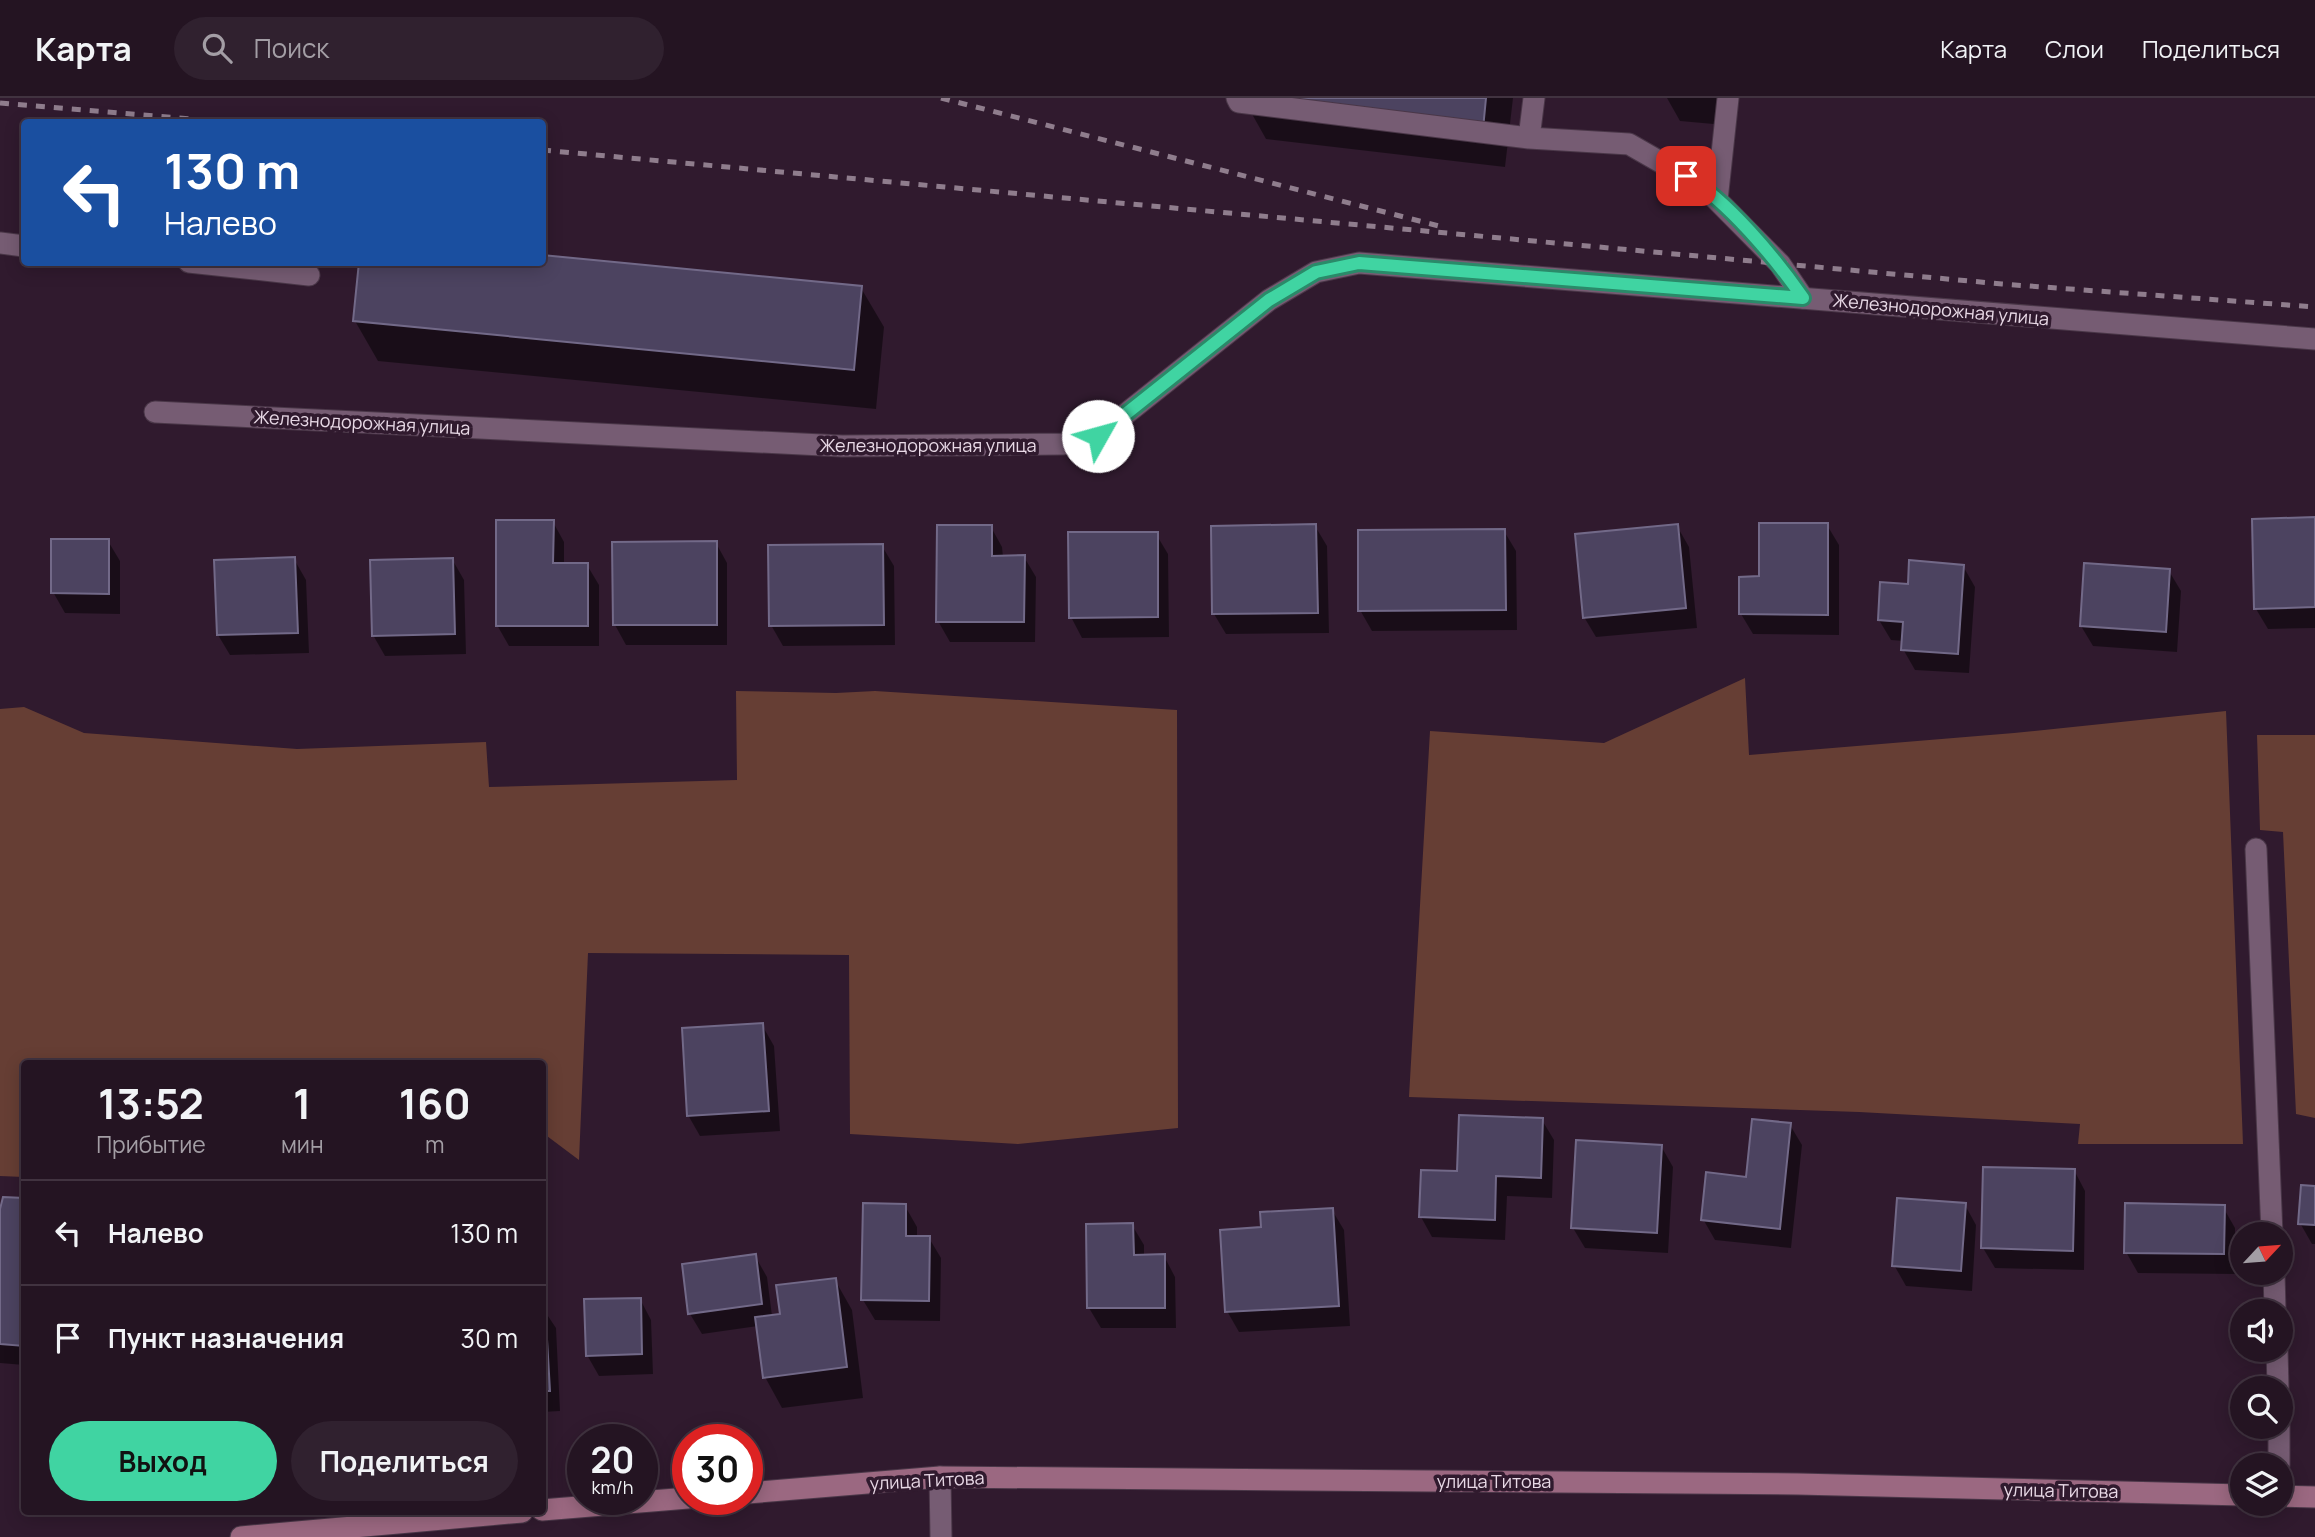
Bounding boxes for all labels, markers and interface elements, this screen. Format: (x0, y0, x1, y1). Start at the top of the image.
search box (174, 17, 664, 80)
text: Карта (35, 26, 132, 71)
icon: search (198, 29, 236, 67)
text: Поиск (254, 30, 329, 66)
text: Карта (1940, 32, 2007, 65)
text: Слои (2045, 32, 2104, 65)
text: Поделиться (2142, 32, 2280, 65)
text: 130 m (164, 137, 300, 204)
pin (1656, 146, 1716, 206)
icon: left (49, 147, 140, 238)
icon: arrive (1667, 157, 1705, 195)
text: Налево (164, 201, 277, 245)
street label: Железнодорожная улица (1832, 288, 2050, 330)
position arrow (1061, 399, 1135, 473)
street label: Железнодорожная улица (253, 404, 471, 440)
street label: Железнодорожная улица (819, 433, 1037, 457)
text: 13:52 (98, 1074, 204, 1132)
text: 1 (293, 1074, 311, 1132)
text: 160 (399, 1074, 471, 1132)
text: Прибытие (96, 1128, 206, 1160)
text: мин (281, 1128, 324, 1160)
text: m (425, 1128, 445, 1160)
icon: left (49, 1214, 87, 1252)
text: Налево (108, 1215, 204, 1251)
text: 130 m (450, 1215, 518, 1251)
north arrow (2230, 1222, 2292, 1284)
map controls (2230, 1222, 2293, 1516)
button: sound (2230, 1299, 2293, 1362)
icon: arrive (49, 1319, 87, 1357)
text: Пункт назначения (108, 1320, 344, 1356)
text: 30 m (461, 1320, 518, 1356)
button: search (2230, 1376, 2293, 1439)
button: Выход (49, 1421, 277, 1501)
button: Поделиться (291, 1421, 518, 1501)
speed limit sign: 30 (672, 1424, 763, 1515)
text: 20 (591, 1436, 634, 1484)
button: layers (2230, 1453, 2293, 1516)
street label: улица Титова (869, 1465, 985, 1495)
street label: улица Титова (1437, 1469, 1551, 1493)
text: km/h (592, 1475, 633, 1499)
street label: улица Титова (2003, 1477, 2119, 1503)

